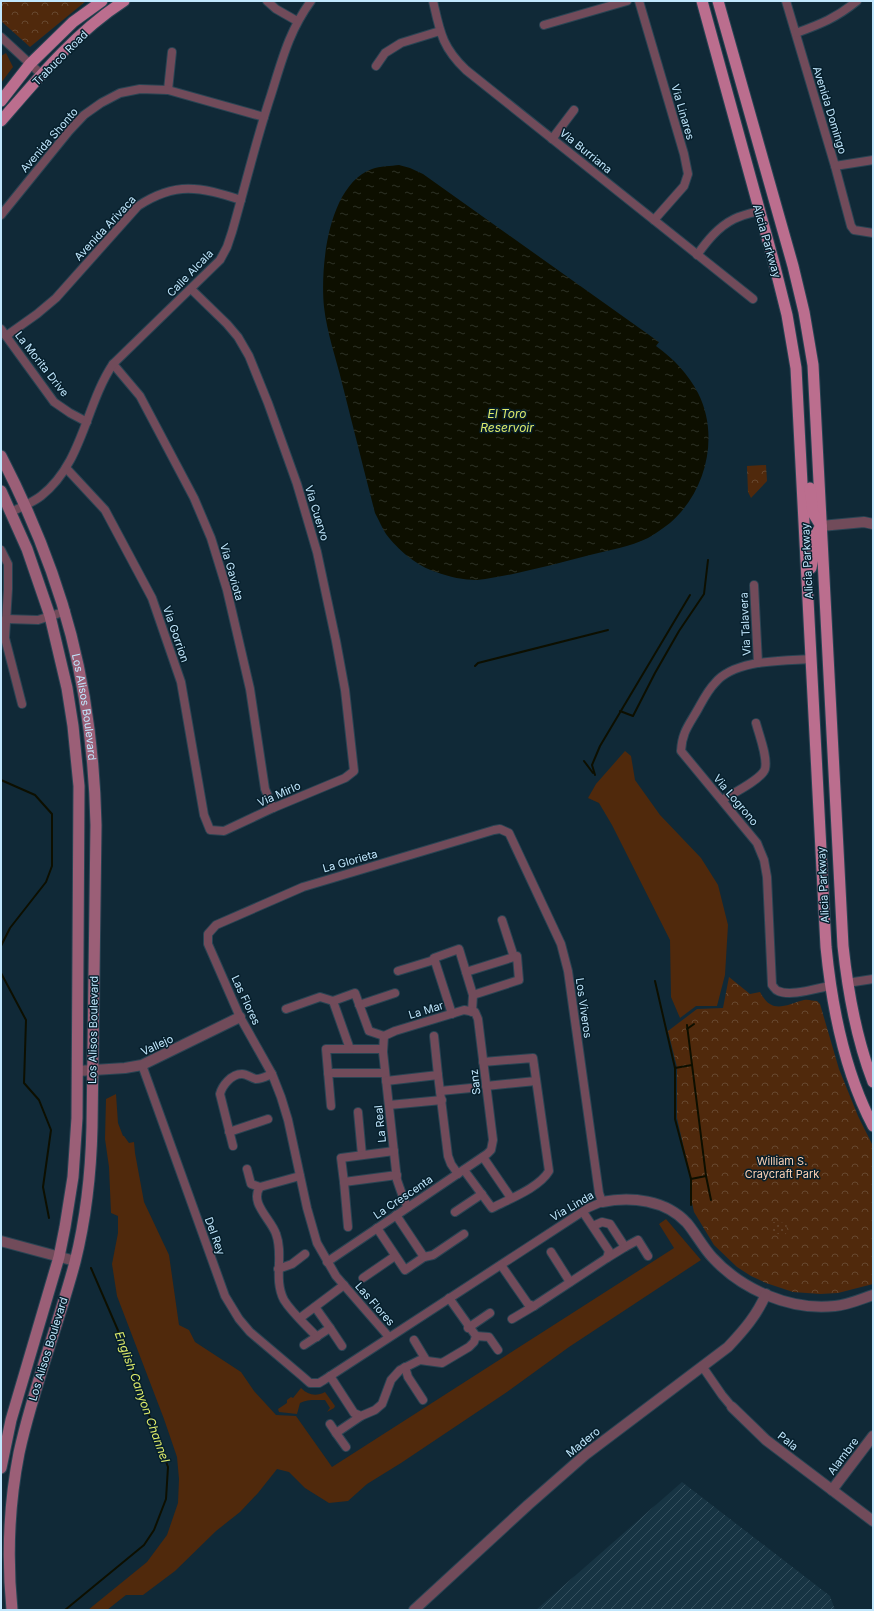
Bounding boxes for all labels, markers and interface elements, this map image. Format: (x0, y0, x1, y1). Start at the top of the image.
street label: Trabuco Road (29, 27, 91, 89)
street label: Avenida Domingo (810, 64, 850, 156)
street label: Via Linares (668, 83, 698, 142)
street label: Avenida Shonto (17, 104, 81, 175)
street label: Via Burriana (557, 126, 615, 176)
street label: Avenida Arivaca (71, 193, 139, 263)
street label: Alicia Parkway (750, 203, 784, 279)
street label: Calle Alcala (164, 246, 216, 300)
street label: La Morita Drive (12, 328, 72, 400)
water label: El Toro Reservoir (480, 406, 534, 435)
street label: Via Cuervo (302, 484, 332, 543)
street label: Alicia Parkway (798, 523, 816, 599)
street label: Via Gaviota (217, 542, 247, 602)
street label: Via Talavera (736, 592, 754, 656)
street label: Via Gorrion (160, 604, 192, 664)
street label: Los Alisos Boulevard (69, 652, 99, 761)
street label: Via Logrono (710, 771, 762, 829)
street label: Via Mirlo (255, 778, 303, 810)
street label: La Glorieta (321, 847, 379, 875)
street label: Alicia Parkway (814, 847, 832, 923)
street label: Las Flores (228, 973, 264, 1027)
street label: Los Alisos Boulevard (85, 976, 101, 1084)
street label: Los Viveros (573, 977, 595, 1039)
street label: La Mar (407, 998, 445, 1022)
street label: Vallejo (139, 1031, 176, 1059)
street label: Sanz (466, 1068, 484, 1096)
street label: La Real (371, 1104, 389, 1144)
park label: William S. Craycraft Park (745, 1154, 819, 1181)
street label: La Crescenta (371, 1172, 435, 1222)
street label: Via Linda (548, 1188, 596, 1224)
street label: Del Rey (202, 1215, 228, 1257)
street label: Las Flores (352, 1279, 398, 1329)
street label: Los Alisos Boulevard (26, 1295, 70, 1403)
water label: English Canyon Channel (112, 1329, 173, 1465)
street label: Madero (563, 1424, 603, 1460)
street label: Pala (775, 1429, 801, 1453)
street label: Alambre (824, 1435, 862, 1477)

